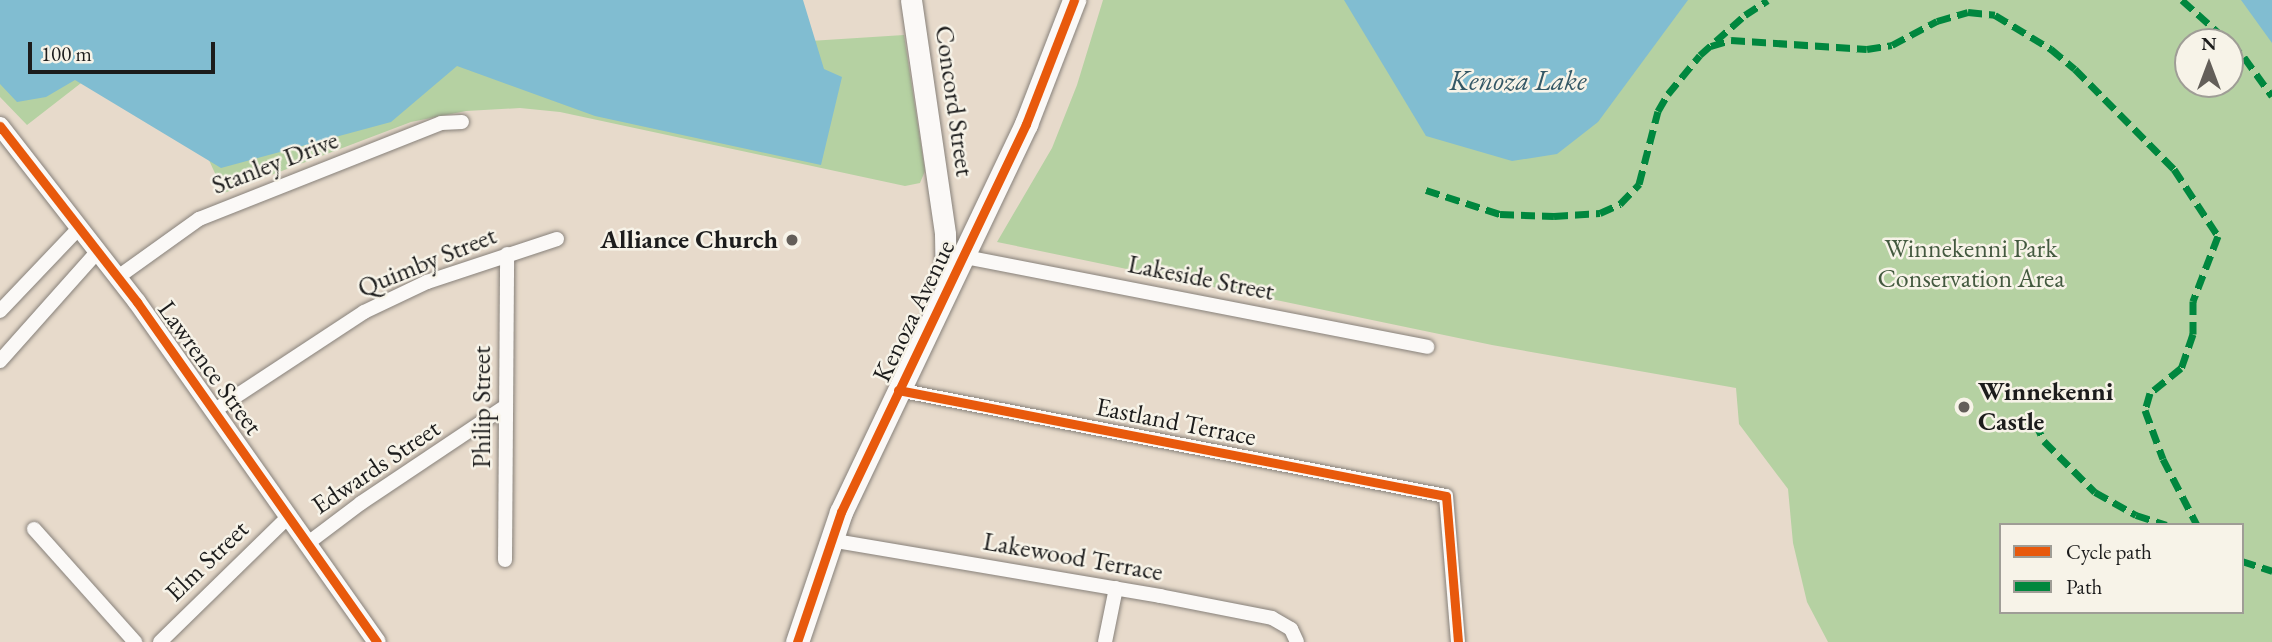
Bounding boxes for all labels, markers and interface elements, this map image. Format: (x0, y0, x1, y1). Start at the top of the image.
street label: Concord Street (928, 23, 980, 179)
scale bar (32, 28, 219, 72)
north arrow (2174, 28, 2244, 98)
text: N (2201, 31, 2217, 56)
text: 100 m (41, 40, 92, 67)
water label: Kenoza Lake (1449, 63, 1587, 97)
street label: Stanley Drive (207, 125, 343, 201)
street label: Quimby Street (353, 220, 501, 304)
place label: Alliance Church (600, 224, 778, 256)
marker: Alliance Church (784, 232, 800, 248)
park label: Winnekenni Park Conservation Area (1877, 233, 2065, 294)
street label: Kenoza Avenue (866, 235, 962, 387)
street label: Lakeside Street (1125, 249, 1277, 307)
street label: Lawrence Street (151, 295, 269, 441)
street label: Philip Street (466, 346, 498, 468)
place label: Winnekenni Castle (1978, 376, 2113, 438)
street label: Eastland Terrace (1093, 391, 1259, 453)
marker: Winnekenni Castle (1956, 399, 1972, 415)
street label: Edwards Street (306, 413, 446, 521)
street label: Elm Street (159, 514, 255, 608)
legend (1999, 523, 2244, 614)
street label: Lakewood Terrace (981, 526, 1165, 588)
text: Cycle path (2066, 538, 2152, 565)
text: Path (2066, 573, 2102, 600)

